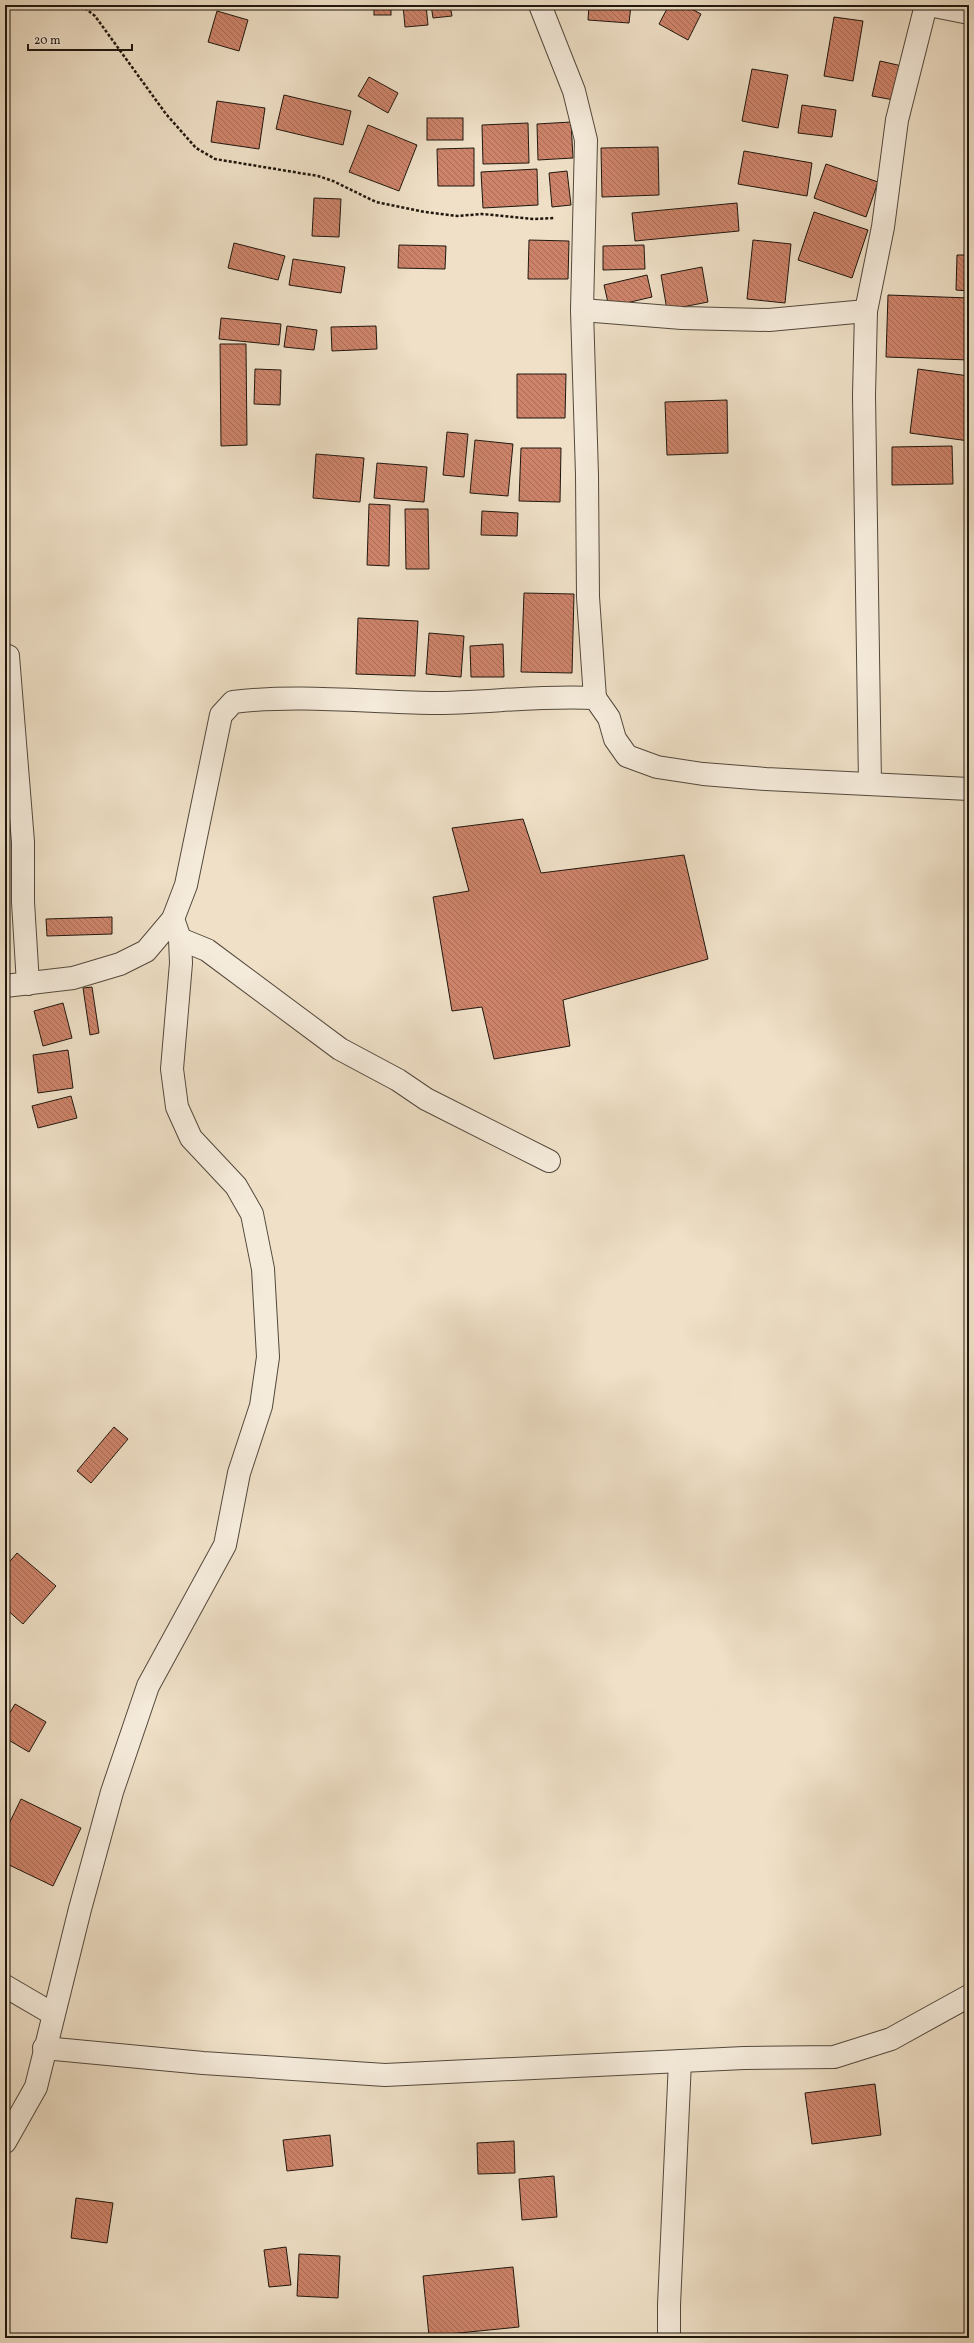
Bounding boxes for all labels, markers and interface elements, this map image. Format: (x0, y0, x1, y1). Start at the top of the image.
scale bar (28, 26, 132, 52)
text: 20 m (34, 33, 61, 49)

